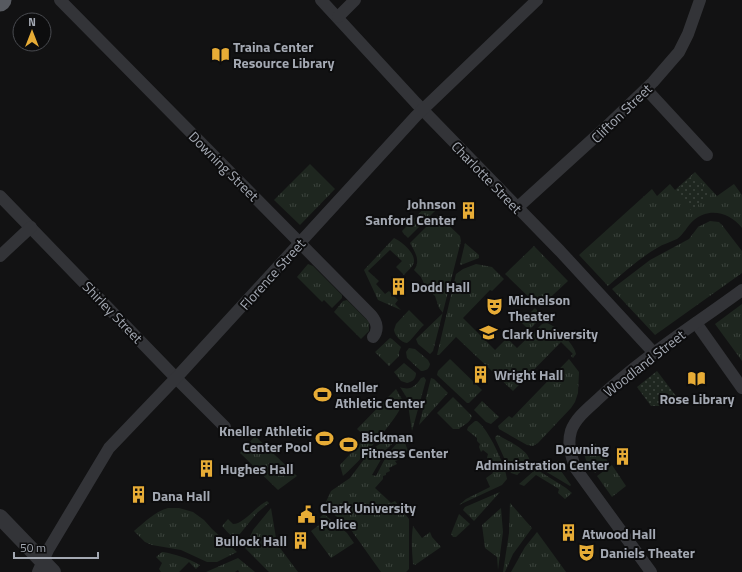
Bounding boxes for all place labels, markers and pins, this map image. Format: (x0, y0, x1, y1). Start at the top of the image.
place label: Traina Center Resource Library (233, 36, 335, 73)
library icon: Traina Center Resource Library (210, 44, 230, 64)
place label: Johnson Sanford Center (365, 193, 456, 230)
building icon: Johnson Sanford Center (459, 201, 479, 221)
building icon: Dodd Hall (388, 276, 408, 296)
place label: Dodd Hall (411, 276, 470, 297)
place label: Michelson Theater (508, 289, 570, 326)
theatre icon: Michelson Theater (485, 297, 505, 317)
school or university icon: Clark University (479, 323, 499, 343)
place label: Clark University (502, 323, 598, 344)
building icon: Wright Hall (471, 364, 491, 384)
place label: Wright Hall (494, 364, 563, 385)
library icon: Rose Library (687, 368, 707, 388)
place label: Kneller Athletic Center (335, 376, 425, 413)
sports icon: Kneller Athletic Center (312, 384, 332, 404)
place label: Rose Library (659, 388, 735, 409)
place label: Kneller Athletic Center Pool (219, 420, 312, 457)
place label: Bickman Fitness Center (361, 426, 448, 463)
sports icon: Kneller Athletic Center Pool (315, 428, 335, 448)
sports icon: Bickman Fitness Center (338, 434, 358, 454)
place label: Downing Administration Center (475, 438, 610, 475)
building icon: Downing Administration Center (612, 446, 632, 466)
building icon: Hughes Hall (197, 458, 217, 478)
place label: Hughes Hall (220, 458, 293, 479)
building icon: Dana Hall (129, 485, 149, 505)
place label: Dana Hall (152, 485, 210, 506)
place label: Clark University Police (320, 497, 416, 534)
public building icon: Clark University Police (297, 505, 317, 525)
building icon: Atwood Hall (559, 523, 579, 543)
place label: Atwood Hall (582, 523, 656, 544)
place label: Bullock Hall (215, 530, 287, 551)
building icon: Bullock Hall (290, 530, 310, 550)
theatre icon: Daniels Theater (577, 542, 597, 562)
place label: Daniels Theater (600, 542, 695, 563)

